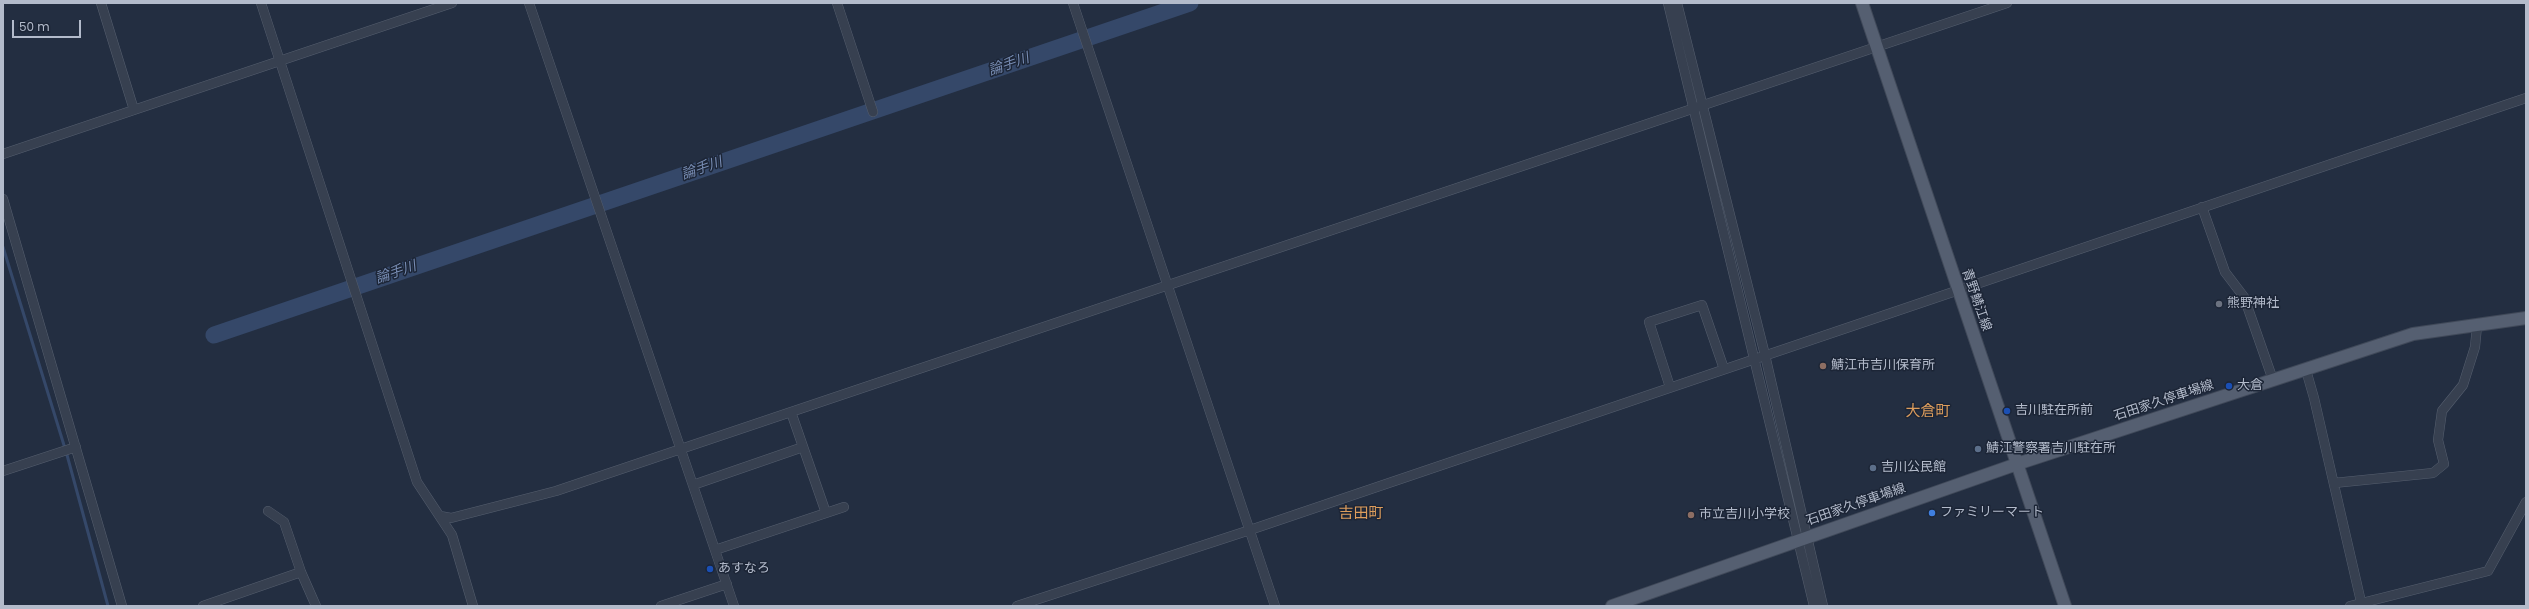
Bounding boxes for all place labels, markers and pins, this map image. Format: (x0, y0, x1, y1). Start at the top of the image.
place label: 熊野神社 (2227, 296, 2279, 312)
marker: 熊野神社 (2214, 299, 2224, 309)
place label: 鯖江市吉川保育所 (1831, 358, 1935, 374)
marker: 鯖江市吉川保育所 (1818, 361, 1828, 371)
place label: 大倉 (2237, 378, 2263, 394)
marker: 大倉 (2224, 381, 2234, 391)
place label: 吉川駐在所前 (2015, 403, 2093, 419)
marker: 吉川駐在所前 (2002, 406, 2012, 416)
place label: 鯖江警察署吉川駐在所 (1986, 441, 2116, 457)
marker: 鯖江警察署吉川駐在所 (1973, 444, 1983, 454)
place label: 吉川公民館 (1881, 460, 1946, 476)
marker: 吉川公民館 (1868, 463, 1878, 473)
place label: ファミリーマート (1940, 505, 2044, 521)
place label: 市立吉川小学校 (1699, 507, 1790, 523)
marker: ファミリーマート (1927, 508, 1937, 518)
marker: 市立吉川小学校 (1686, 510, 1696, 520)
place label: あすなろ (718, 561, 770, 577)
marker: あすなろ (705, 564, 715, 574)

